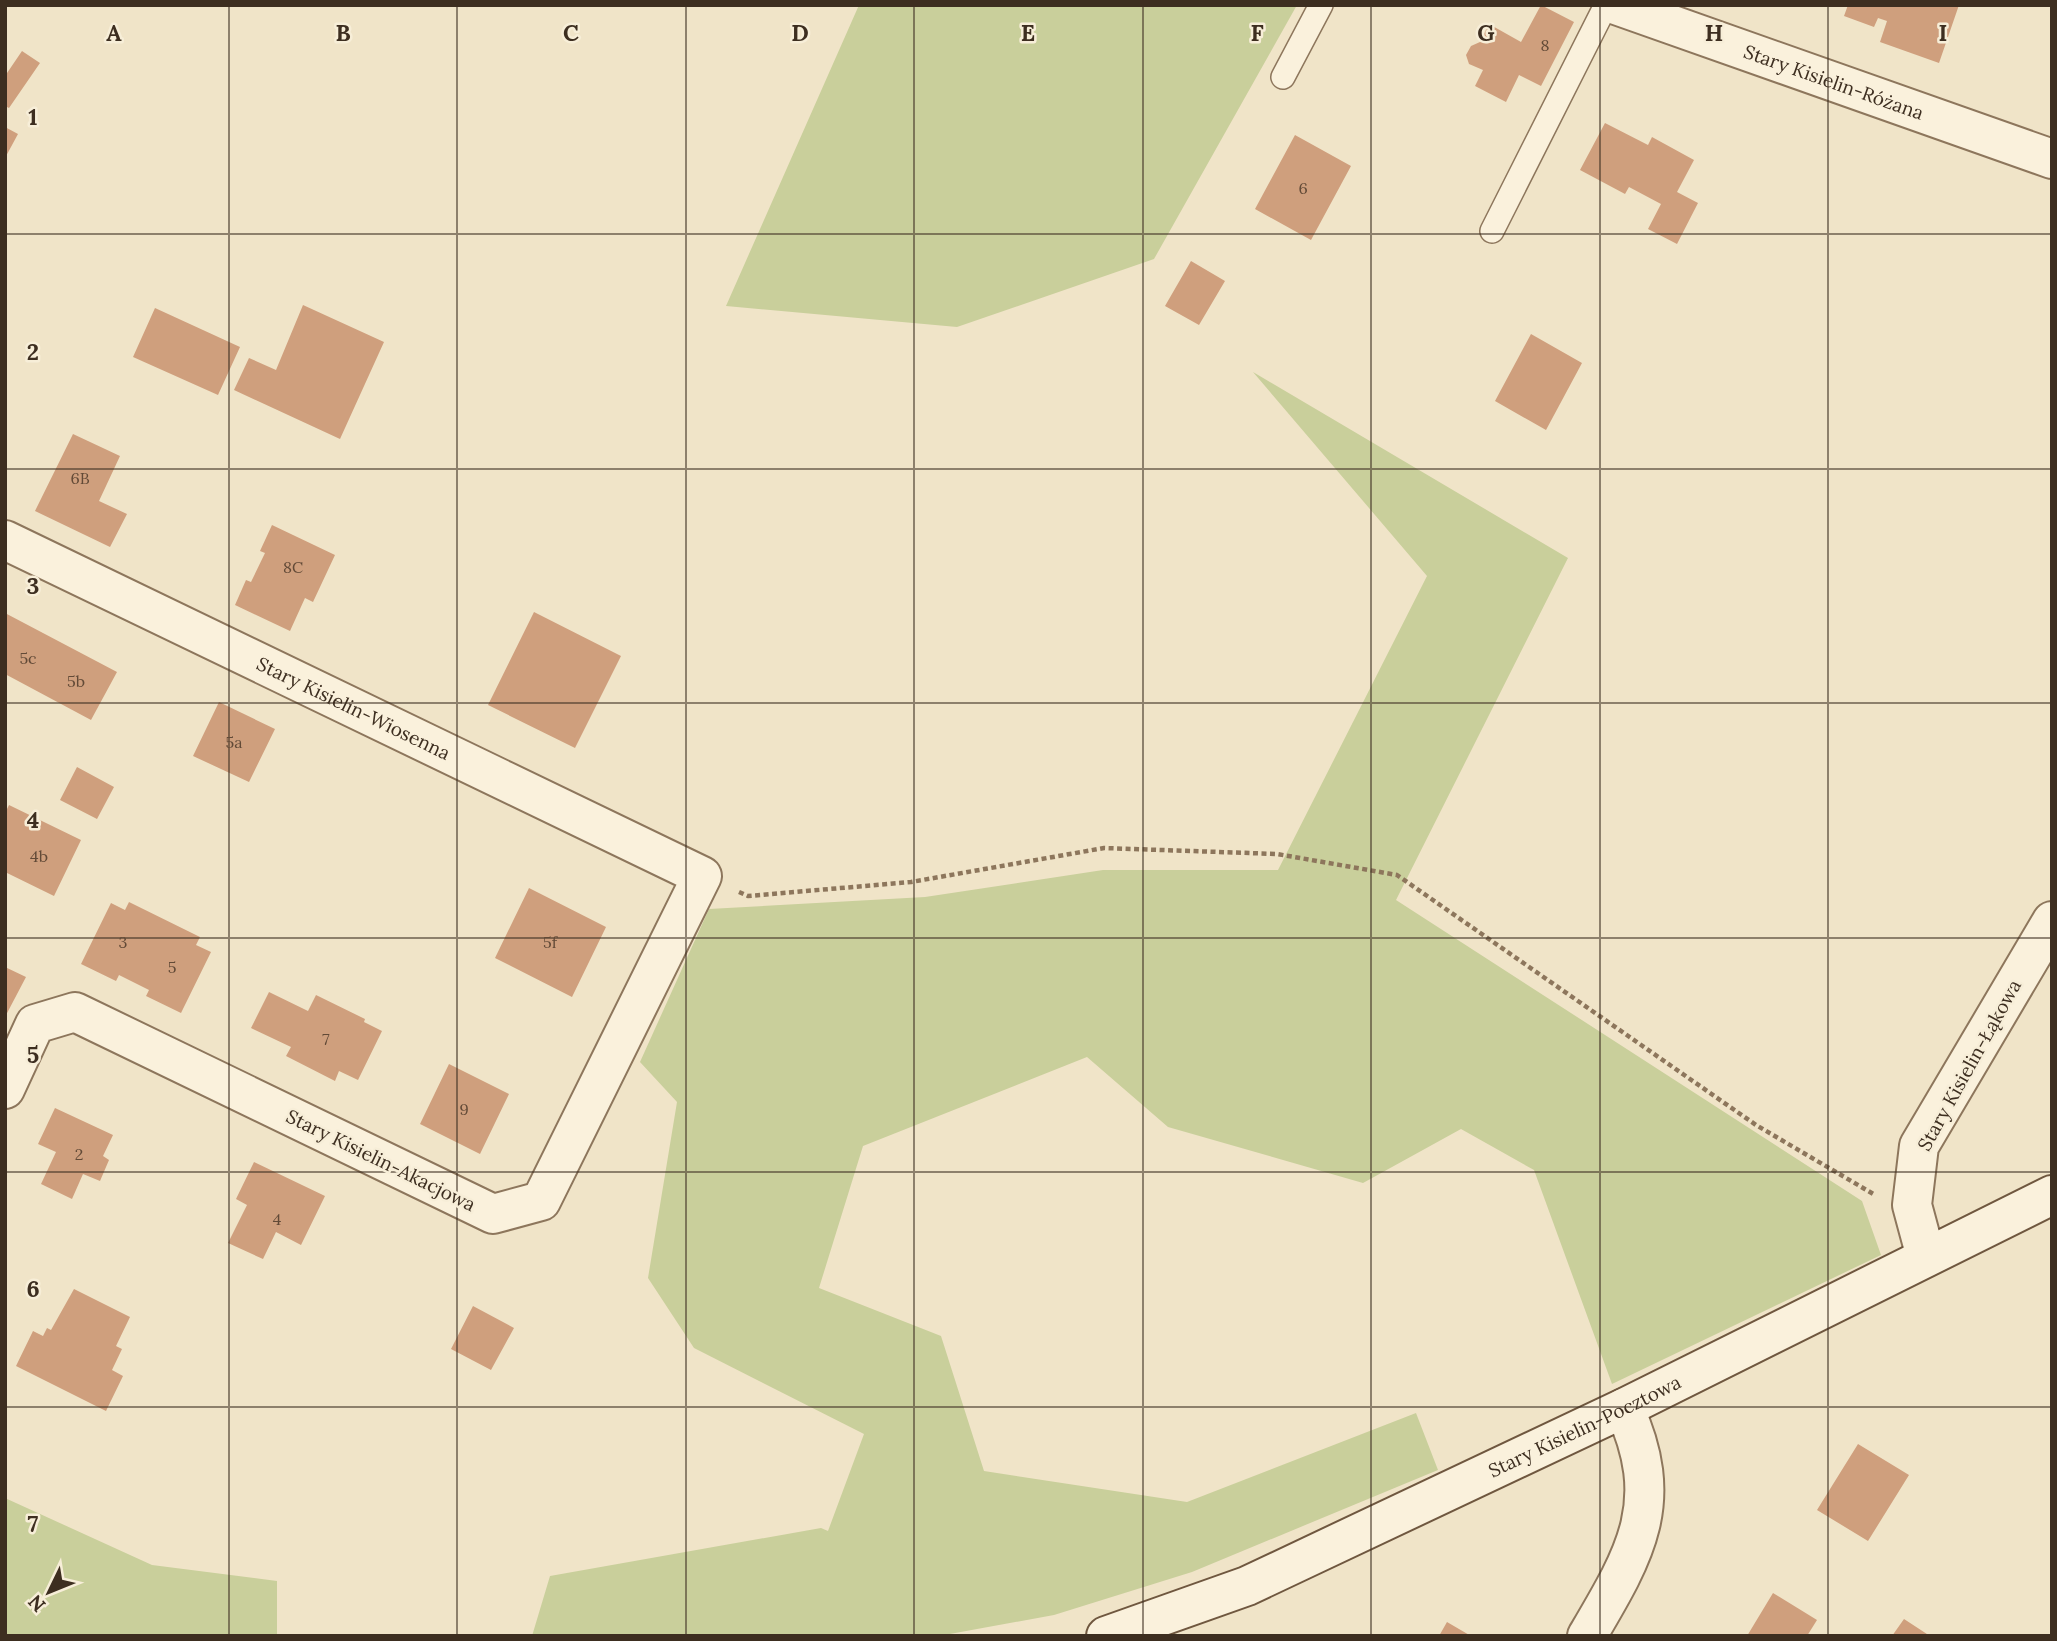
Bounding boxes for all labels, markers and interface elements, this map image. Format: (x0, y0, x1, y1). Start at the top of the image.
text: A (106, 18, 122, 47)
text: B (335, 18, 351, 47)
text: C (563, 18, 579, 47)
text: D (791, 18, 809, 47)
text: E (1021, 18, 1035, 47)
text: F (1250, 18, 1264, 47)
text: G (1477, 18, 1495, 47)
text: H (1705, 18, 1723, 47)
text: I (1939, 18, 1947, 47)
house number: 8 (1541, 35, 1550, 55)
street label: Stary Kisielin-Różana (1741, 39, 1927, 125)
text: 1 (28, 102, 38, 131)
house number: 6 (1298, 178, 1308, 198)
text: 2 (27, 337, 39, 366)
house number: 6B (70, 468, 90, 488)
house number: 8C (283, 557, 303, 577)
text: 3 (27, 571, 39, 600)
house number: 5c (19, 648, 37, 668)
street label: Stary Kisielin-Wiosenna (253, 651, 455, 765)
house number: 5b (67, 671, 85, 691)
house number: 5a (226, 732, 242, 752)
text: 4 (27, 805, 39, 834)
house number: 4b (30, 846, 48, 866)
house number: 3 (119, 932, 128, 952)
house number: 5f (543, 932, 559, 952)
house number: 5 (168, 957, 176, 977)
street label: Stary Kisielin-Łąkowa (1912, 975, 2026, 1155)
house number: 7 (322, 1029, 330, 1049)
text: 5 (27, 1040, 39, 1069)
house number: 9 (459, 1099, 469, 1119)
street label: Stary Kisielin-Akacjowa (282, 1104, 480, 1216)
house number: 2 (75, 1144, 83, 1164)
house number: 4 (273, 1209, 282, 1229)
text: 6 (26, 1274, 40, 1303)
street label: Stary Kisielin-Pocztowa (1484, 1370, 1685, 1482)
text: 7 (28, 1509, 39, 1538)
north arrow (14, 1557, 84, 1627)
text: N (23, 1590, 50, 1617)

